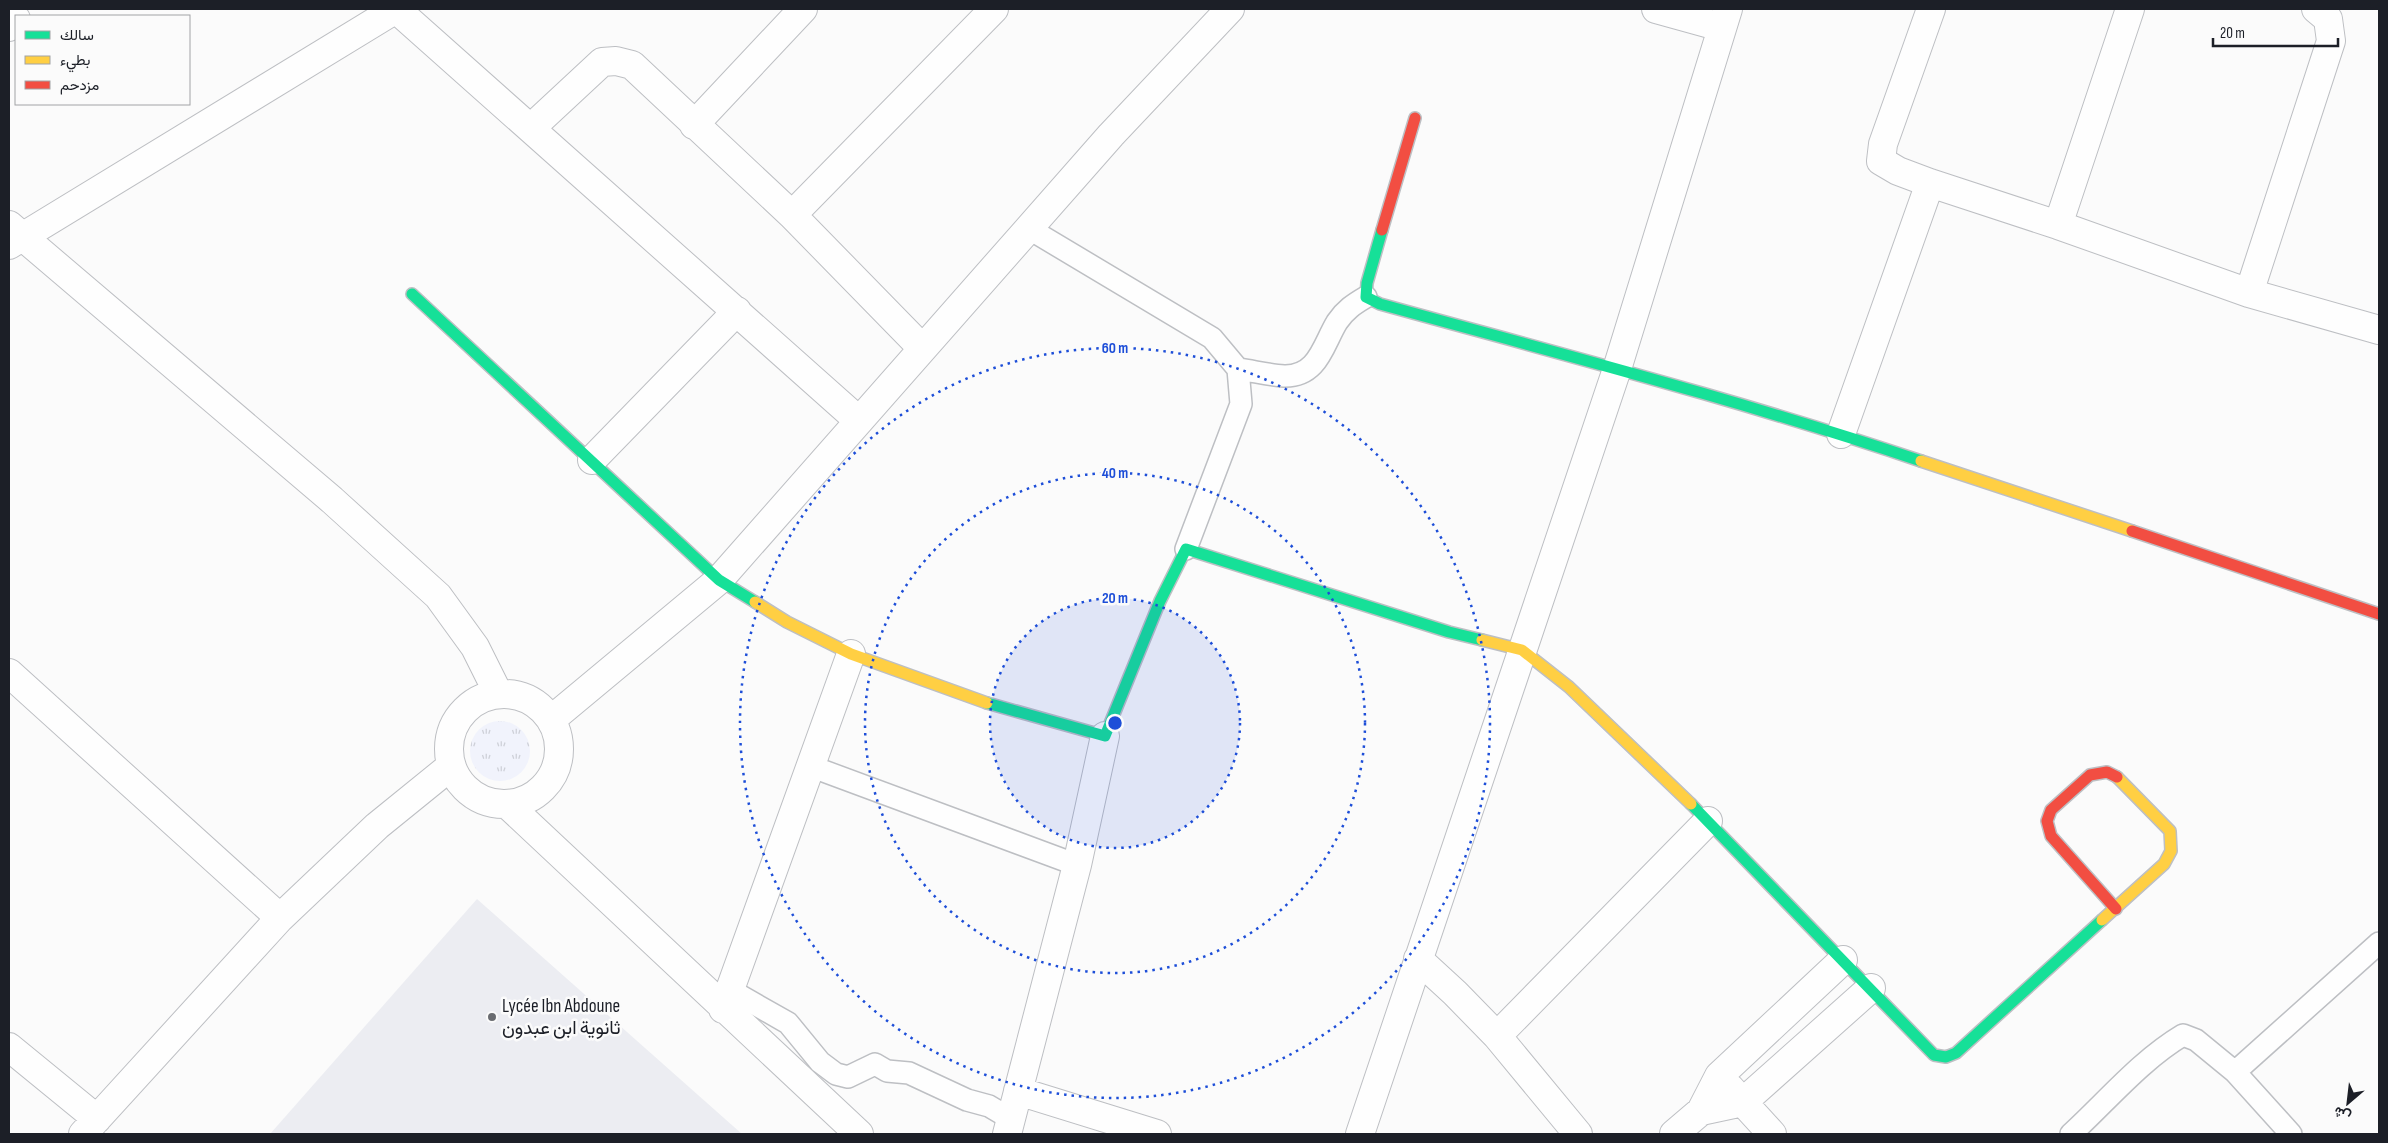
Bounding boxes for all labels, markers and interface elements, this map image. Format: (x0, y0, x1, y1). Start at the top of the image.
legend (15, 15, 190, 105)
scale bar (2213, 15, 2338, 47)
text: 20 m (2220, 24, 2245, 43)
text: سالك (60, 26, 94, 45)
text: بطيء (60, 51, 90, 73)
text: مزدحم (60, 76, 99, 95)
text: 60 m (1102, 339, 1128, 358)
text: 40 m (1102, 464, 1128, 483)
text: 20 m (1102, 589, 1128, 608)
centre of rings (1106, 714, 1124, 732)
place label: Lycée Ibn Abdoune ثانوية ابن عبدون (502, 995, 621, 1040)
marker: Lycée Ibn Abdoune ثانوية ابن عبدون (486, 1011, 498, 1023)
north arrow (2323, 1078, 2373, 1128)
text: ش (2331, 1103, 2354, 1125)

